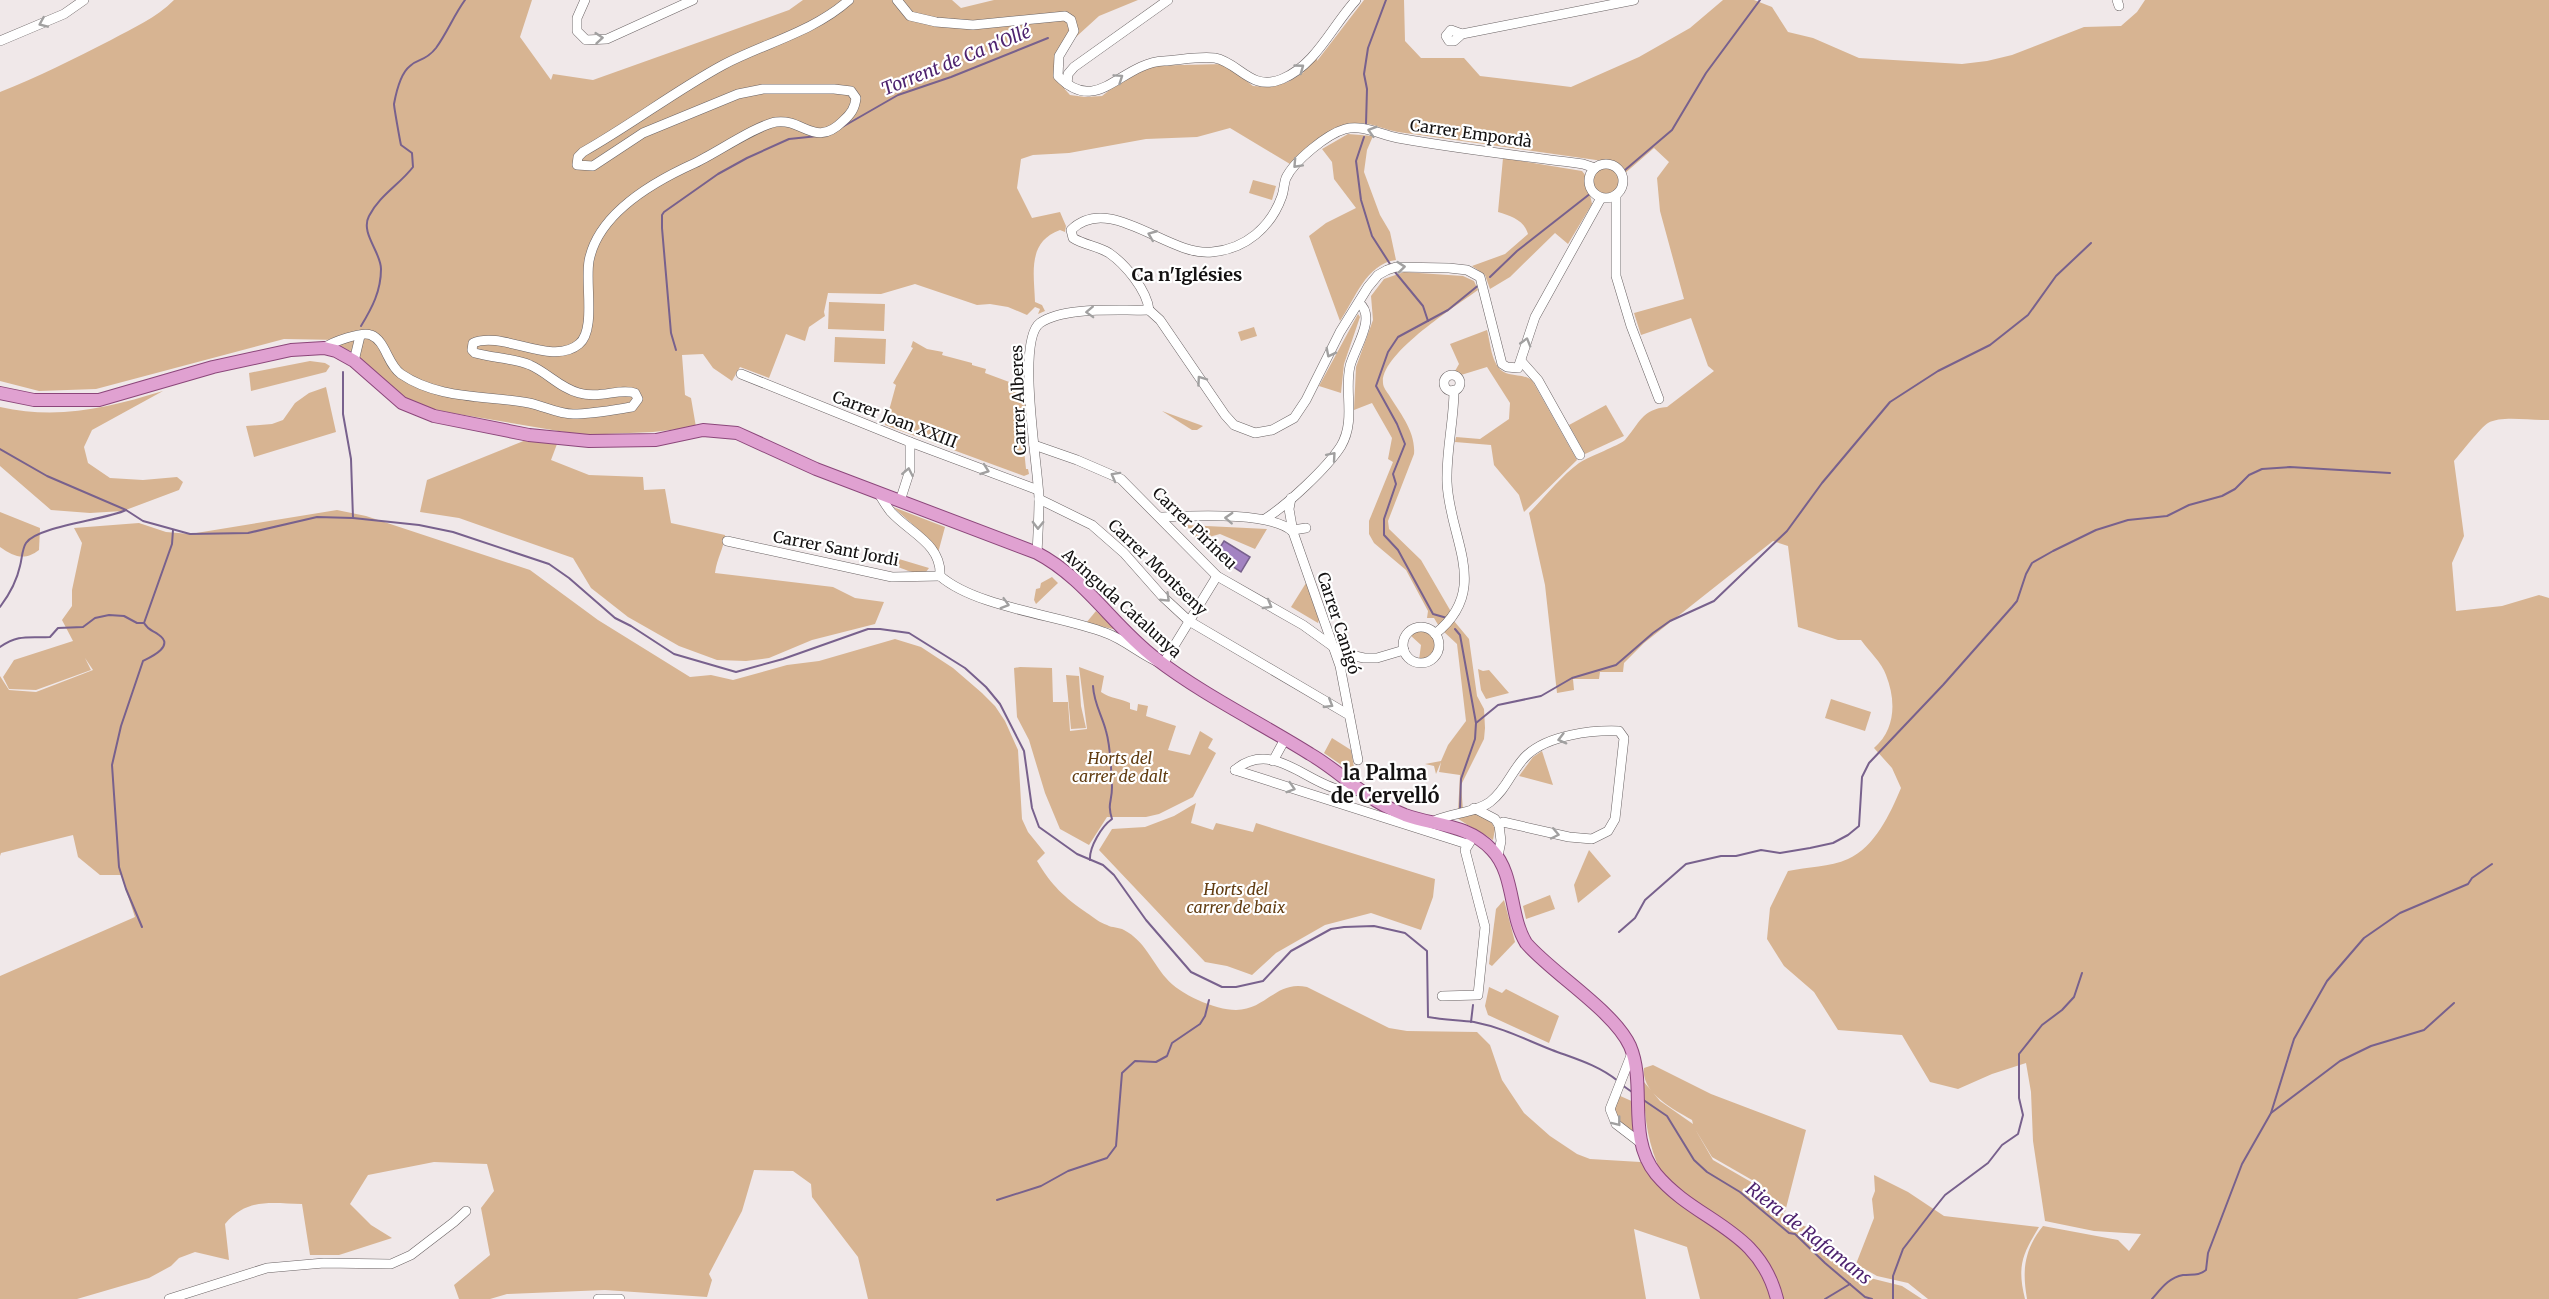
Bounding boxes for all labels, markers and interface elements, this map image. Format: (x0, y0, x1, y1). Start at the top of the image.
one-way arrow (39, 16, 50, 28)
water label: Torrent de Ca n'Ollé (878, 19, 1035, 100)
one-way arrow (595, 32, 604, 45)
one-way arrow (1294, 64, 1305, 75)
one-way arrow (1113, 74, 1124, 85)
street label: Carrer Empordà (1409, 115, 1534, 152)
one-way arrow (1367, 126, 1378, 138)
one-way arrow (1294, 157, 1305, 168)
one-way arrow (1147, 230, 1158, 242)
one-way arrow (1396, 261, 1406, 274)
district label: Ca n'Iglésies (1132, 263, 1242, 286)
one-way arrow (1086, 306, 1095, 318)
one-way arrow (1519, 337, 1531, 348)
street label: Carrer Alberes (1006, 344, 1030, 455)
one-way arrow (1325, 347, 1337, 358)
one-way arrow (1197, 376, 1208, 387)
street label: Carrer Joan XXIII (830, 386, 960, 452)
one-way arrow (1325, 452, 1336, 463)
one-way arrow (979, 462, 990, 475)
one-way arrow (901, 467, 914, 477)
one-way arrow (1111, 472, 1122, 484)
street label: Carrer Pirineu (1149, 483, 1241, 573)
one-way arrow (1225, 511, 1234, 524)
street label: Carrer Montseny (1104, 515, 1212, 620)
one-way arrow (1032, 520, 1044, 529)
street label: Carrer Sant Jordi (771, 526, 901, 570)
street label: Avinguda Catalunya (1057, 543, 1186, 662)
street label: Carrer Canigó (1313, 569, 1365, 677)
one-way arrow (1158, 591, 1169, 602)
one-way arrow (1000, 597, 1010, 610)
one-way arrow (1262, 598, 1272, 609)
one-way arrow (1323, 696, 1333, 708)
one-way arrow (1557, 732, 1567, 745)
park label: Horts del carrer de dalt (1072, 748, 1169, 786)
district label: la Palma de Cervelló (1331, 760, 1439, 808)
one-way arrow (1285, 780, 1296, 793)
one-way arrow (1550, 827, 1560, 840)
park label: Horts del carrer de baix (1187, 879, 1286, 917)
one-way arrow (1609, 1115, 1620, 1126)
water label: Riera de Rafamans (1741, 1177, 1877, 1289)

